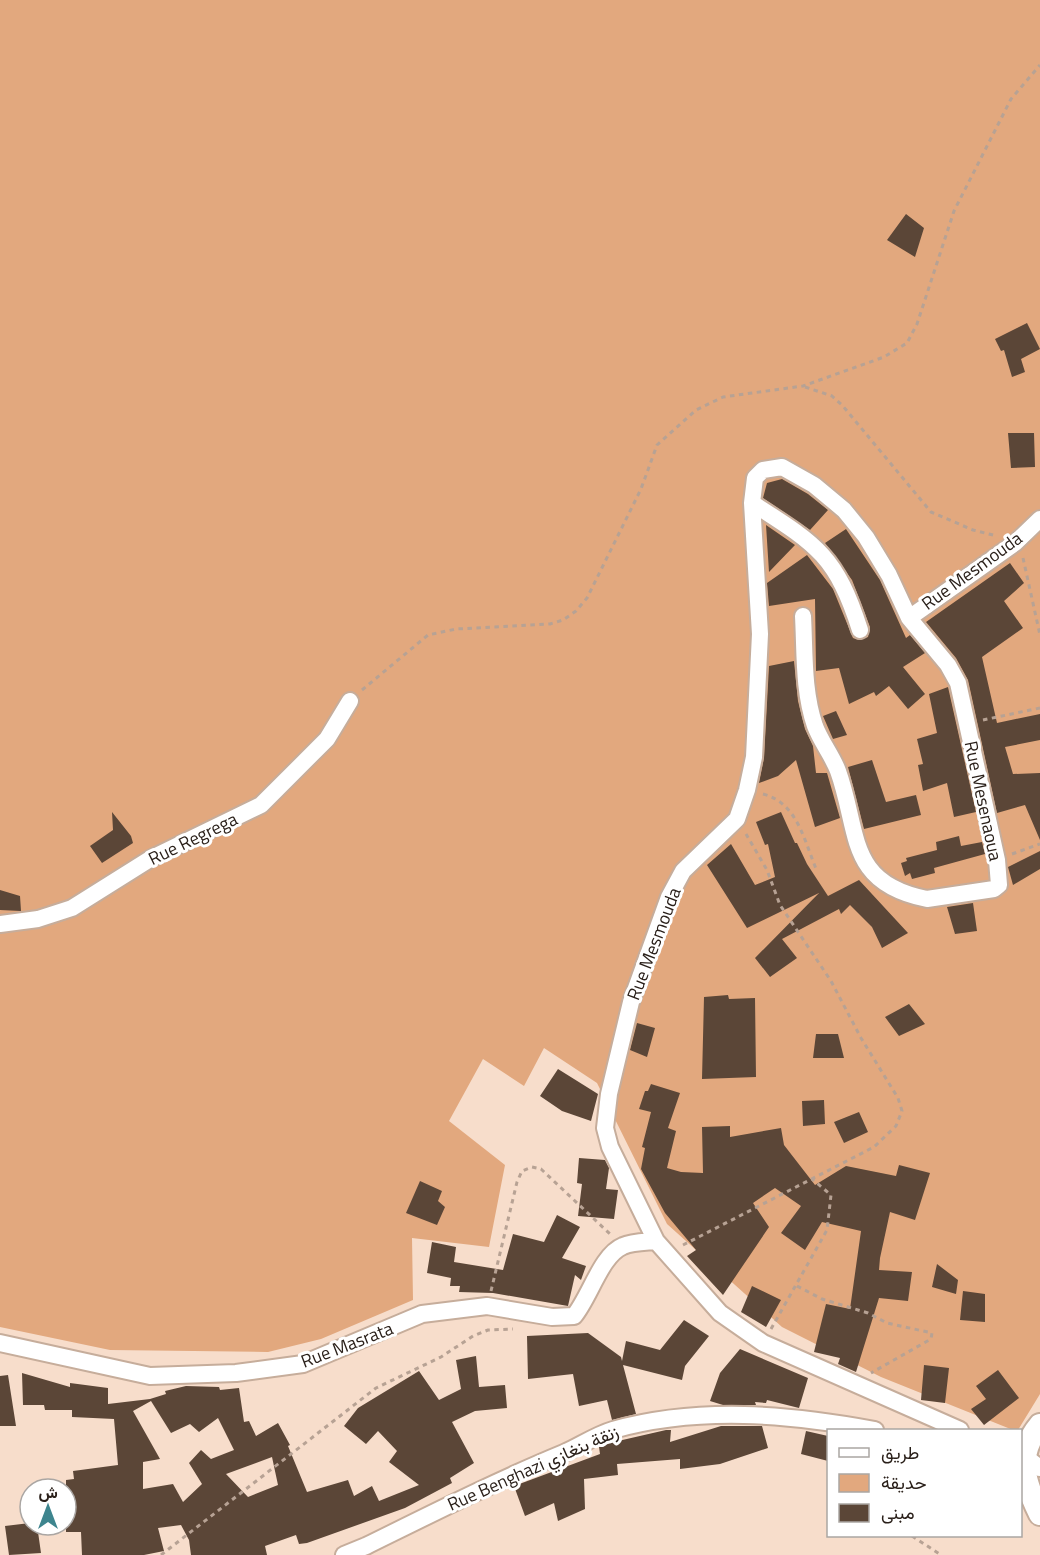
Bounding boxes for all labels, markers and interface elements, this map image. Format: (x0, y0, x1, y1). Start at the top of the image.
street label: Rue Mesmouda (916, 525, 1028, 616)
street label: Rue Mesenaoua (958, 738, 1009, 863)
street label: Rue Regrega (144, 805, 242, 872)
street label: Rue Mesmouda (620, 884, 687, 1004)
street label: Rue Masrata (297, 1315, 397, 1374)
street label: Rue Benghazi زنقة بنغازي (443, 1418, 624, 1519)
legend (827, 1429, 1022, 1537)
text: طريق (881, 1439, 919, 1466)
text: حديقة (881, 1469, 927, 1496)
north arrow (18, 1477, 78, 1537)
text: ش (38, 1480, 58, 1504)
text: مبنى (881, 1499, 915, 1526)

